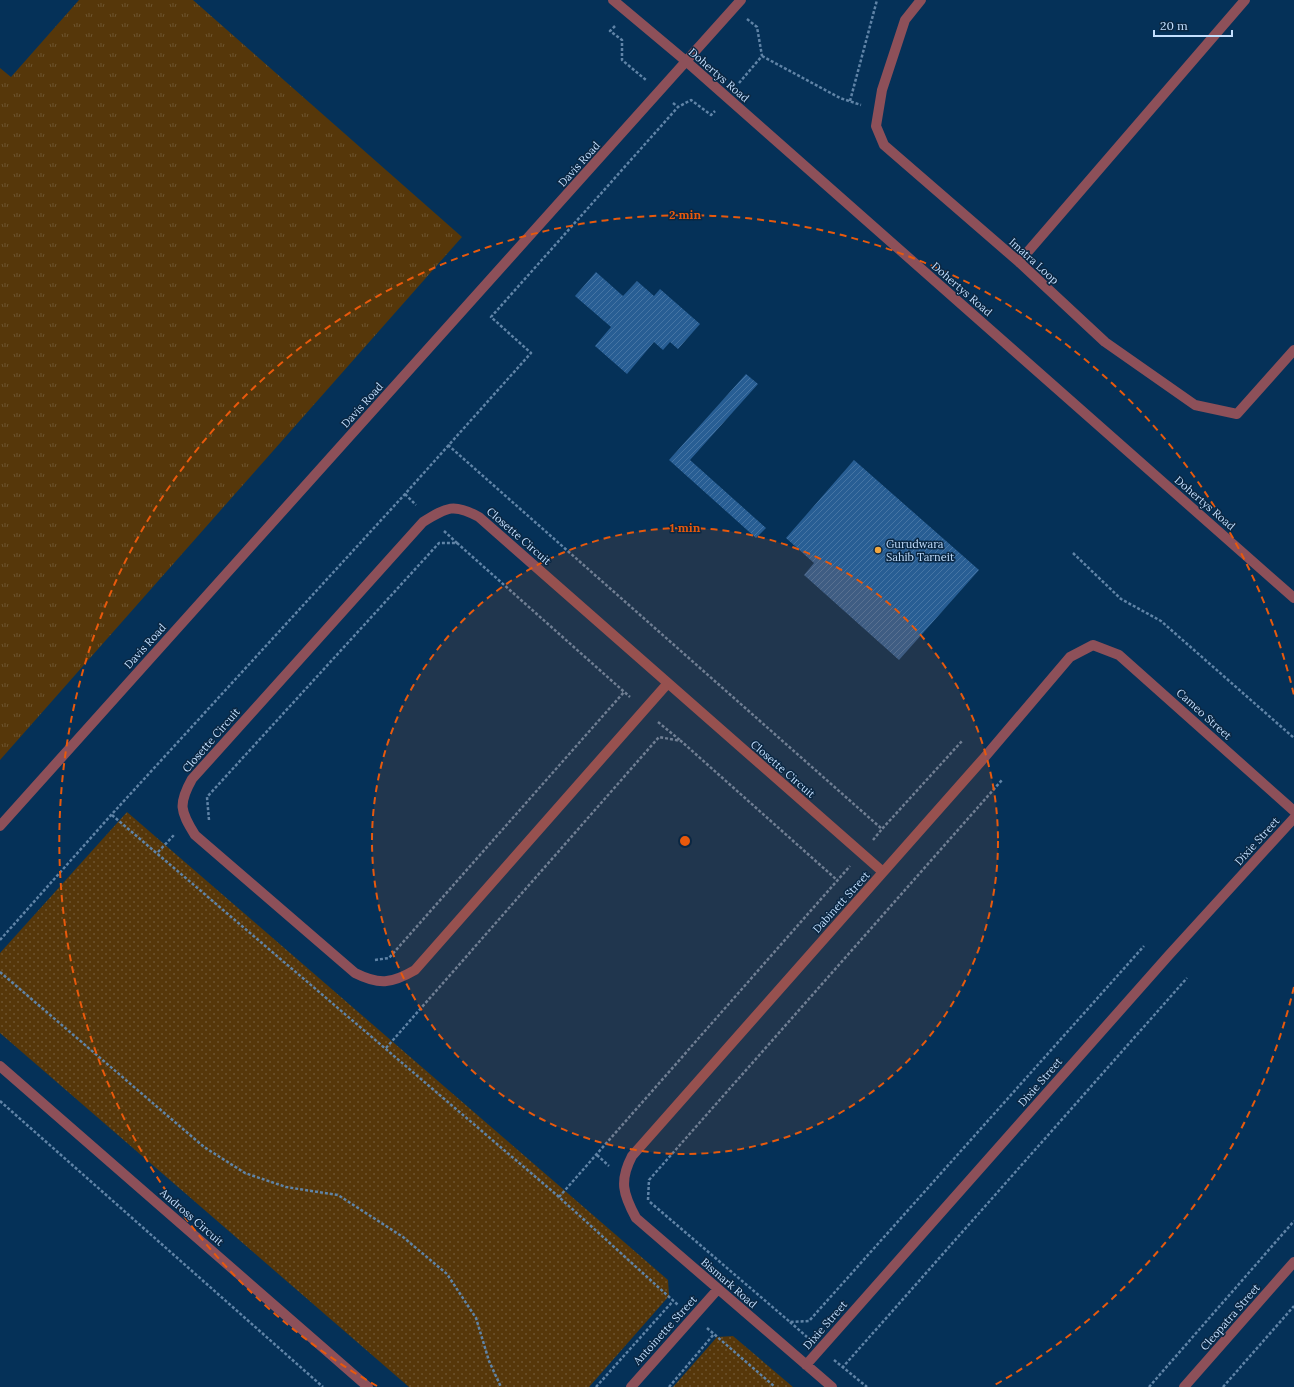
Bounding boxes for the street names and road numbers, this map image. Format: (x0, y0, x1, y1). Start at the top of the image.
street label: Dohertys Road (686, 45, 752, 105)
street label: Davis Road (555, 138, 603, 189)
street label: Imatra Loop (1006, 235, 1062, 287)
street label: Dohertys Road (929, 259, 995, 319)
street label: Davis Road (338, 379, 386, 430)
street label: Dohertys Road (1172, 473, 1238, 533)
street label: Closette Circuit (484, 504, 555, 568)
street label: Davis Road (121, 620, 169, 671)
street label: Cameo Street (1173, 686, 1235, 743)
street label: Closette Circuit (179, 704, 243, 775)
street label: Closette Circuit (748, 737, 819, 801)
street label: Dixie Street (1232, 813, 1283, 868)
street label: Dabinett Street (810, 868, 873, 936)
street label: Dixie Street (1015, 1054, 1066, 1109)
street label: Andross Circuit (157, 1185, 227, 1249)
street label: Bismark Road (698, 1255, 760, 1311)
street label: Cleopatra Street (1197, 1280, 1263, 1353)
street label: Antoinette Street (630, 1292, 700, 1368)
street label: Dixie Street (800, 1297, 851, 1352)

